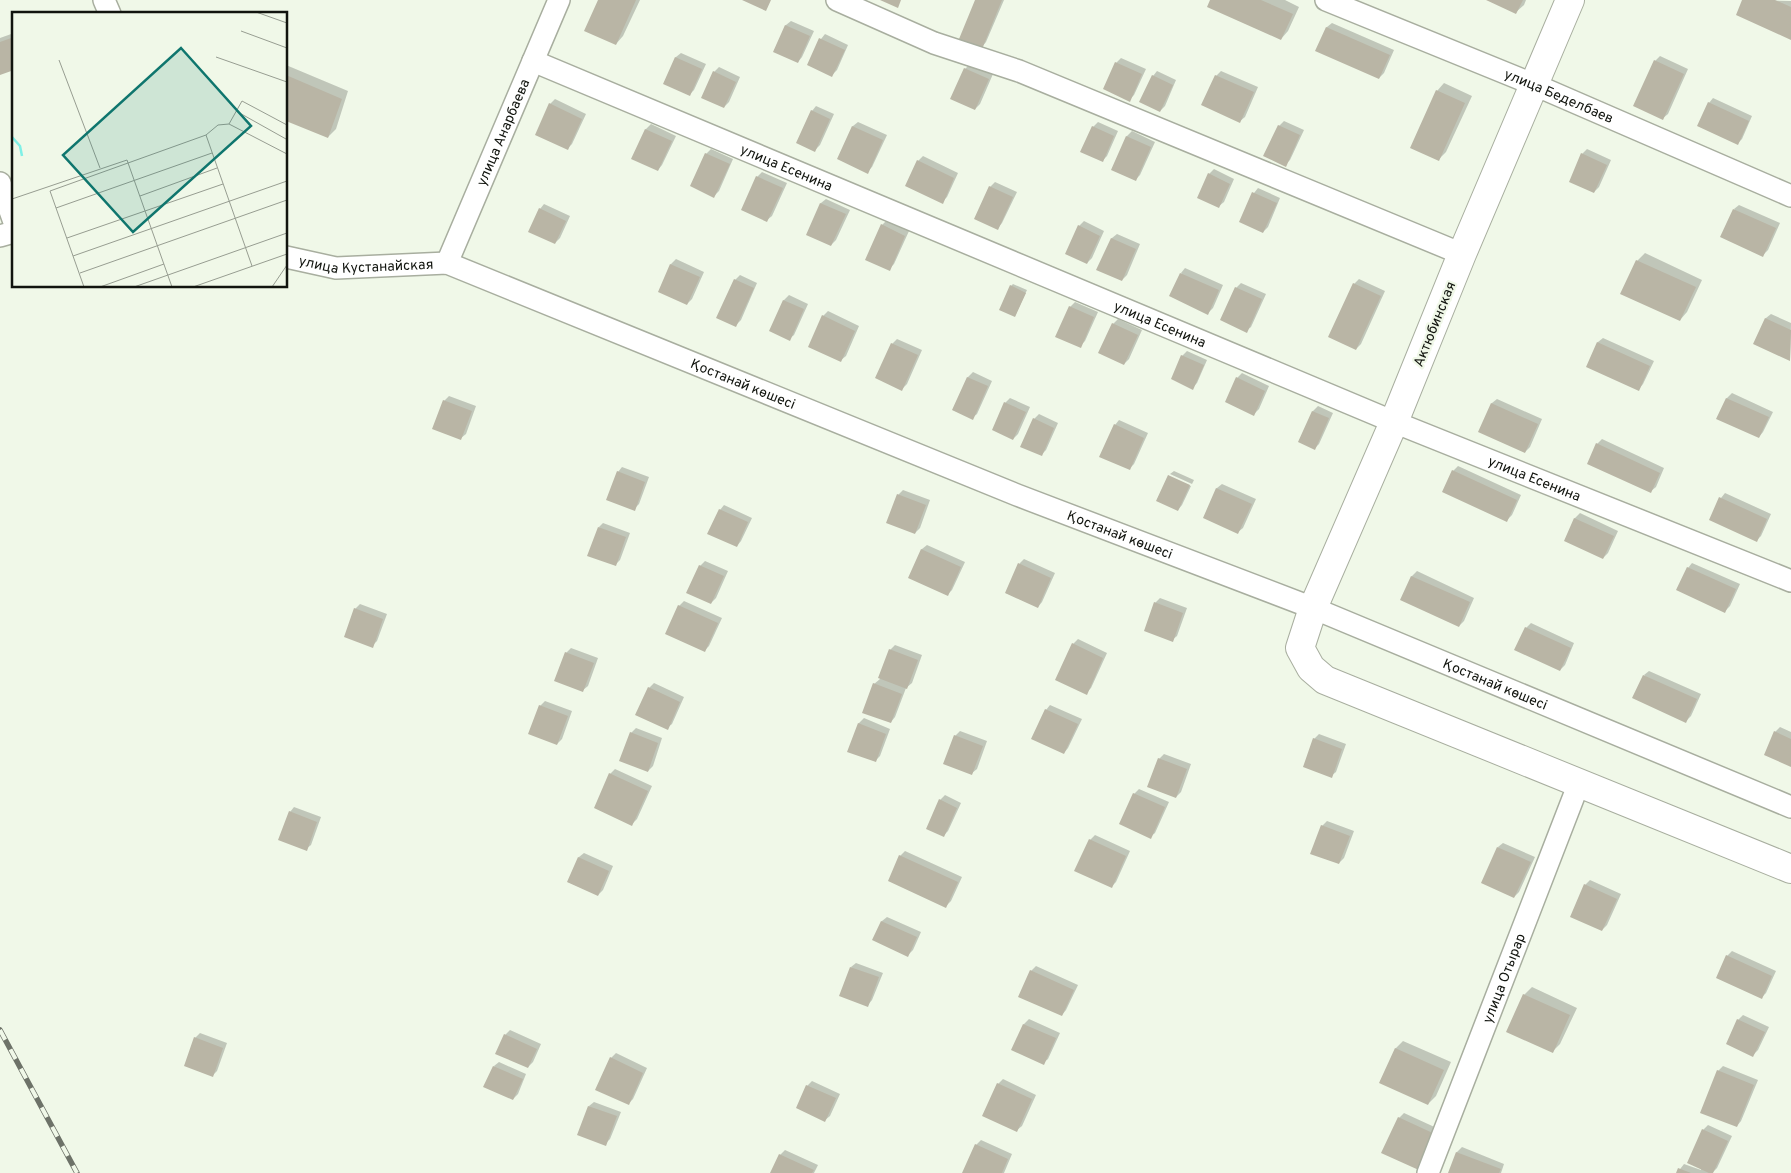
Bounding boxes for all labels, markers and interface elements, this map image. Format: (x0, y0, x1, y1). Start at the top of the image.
inset map (12, 12, 288, 288)
street label: улица Беделбаев (1501, 66, 1616, 128)
street label: улица Анарбаева (474, 77, 534, 189)
street label: улица Есенина (737, 142, 835, 196)
street label: улица Кустанайская (297, 253, 434, 278)
street label: Актюбинская (1411, 279, 1460, 370)
street label: улица Есенина (1111, 298, 1208, 352)
street label: Қостанай көшесі (688, 356, 797, 414)
street label: улица Есенина (1485, 453, 1583, 506)
street label: Қостанай көшесі (1064, 508, 1175, 564)
street label: Қостанай көшесі (1440, 656, 1550, 715)
street label: улица Отырар (1480, 931, 1530, 1026)

